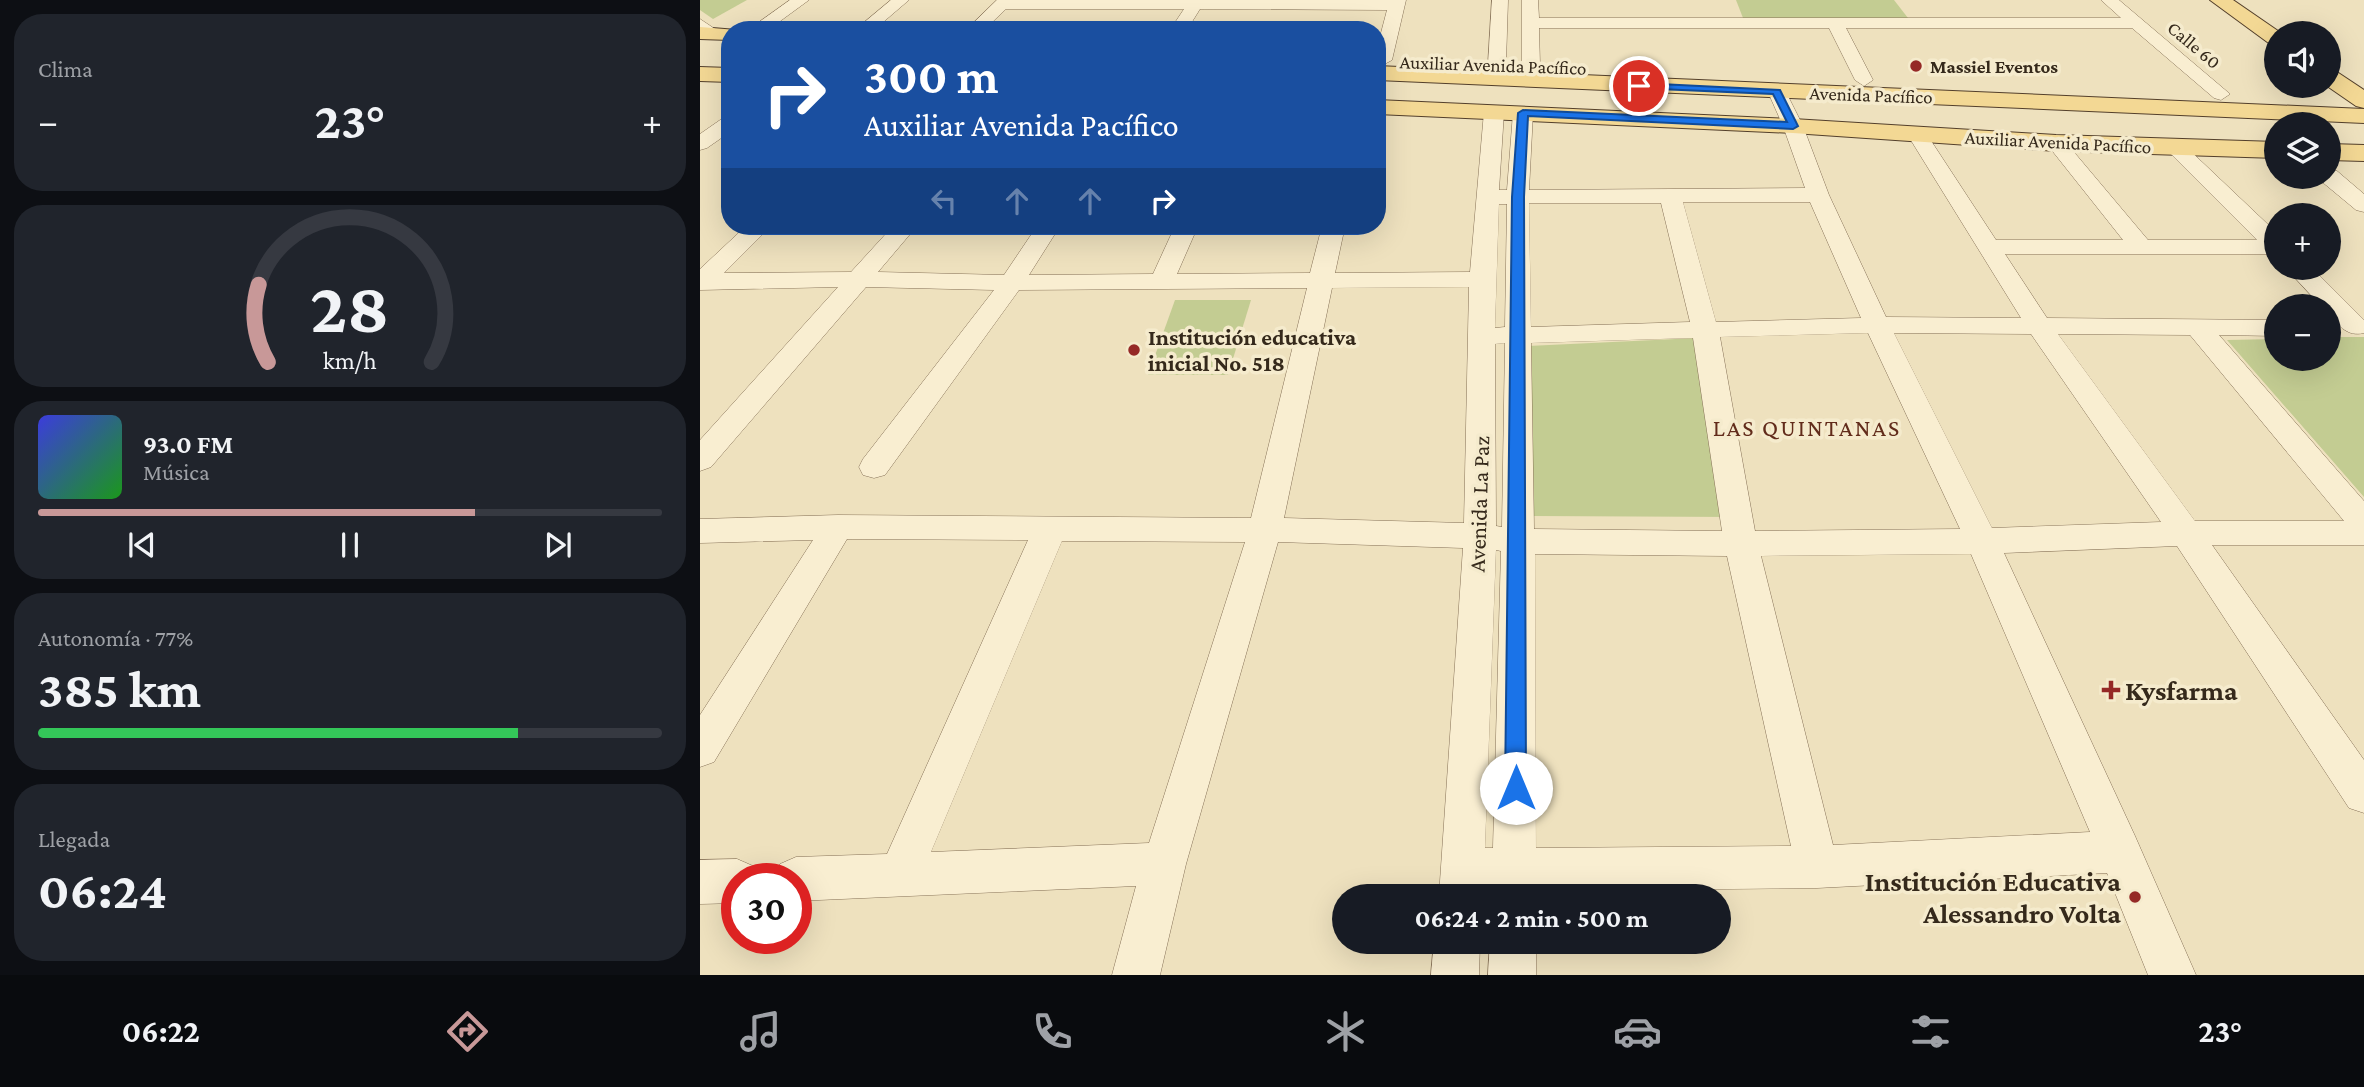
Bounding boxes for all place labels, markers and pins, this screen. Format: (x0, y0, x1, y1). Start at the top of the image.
pin (1609, 56, 1669, 116)
place label: Massiel Eventos (1930, 56, 2058, 77)
marker: Massiel Eventos (1908, 58, 1924, 74)
place label: Institución educativa inicial No. 518 (1148, 324, 1357, 376)
marker: Institución educativa inicial No. 518 (1126, 342, 1142, 358)
place label: Kysfarma (2125, 675, 2238, 706)
marker: Kysfarma (2103, 682, 2119, 698)
place label: Institución Educativa Alessandro Volta (1865, 866, 2121, 929)
marker: Institución Educativa Alessandro Volta (2127, 889, 2143, 905)

